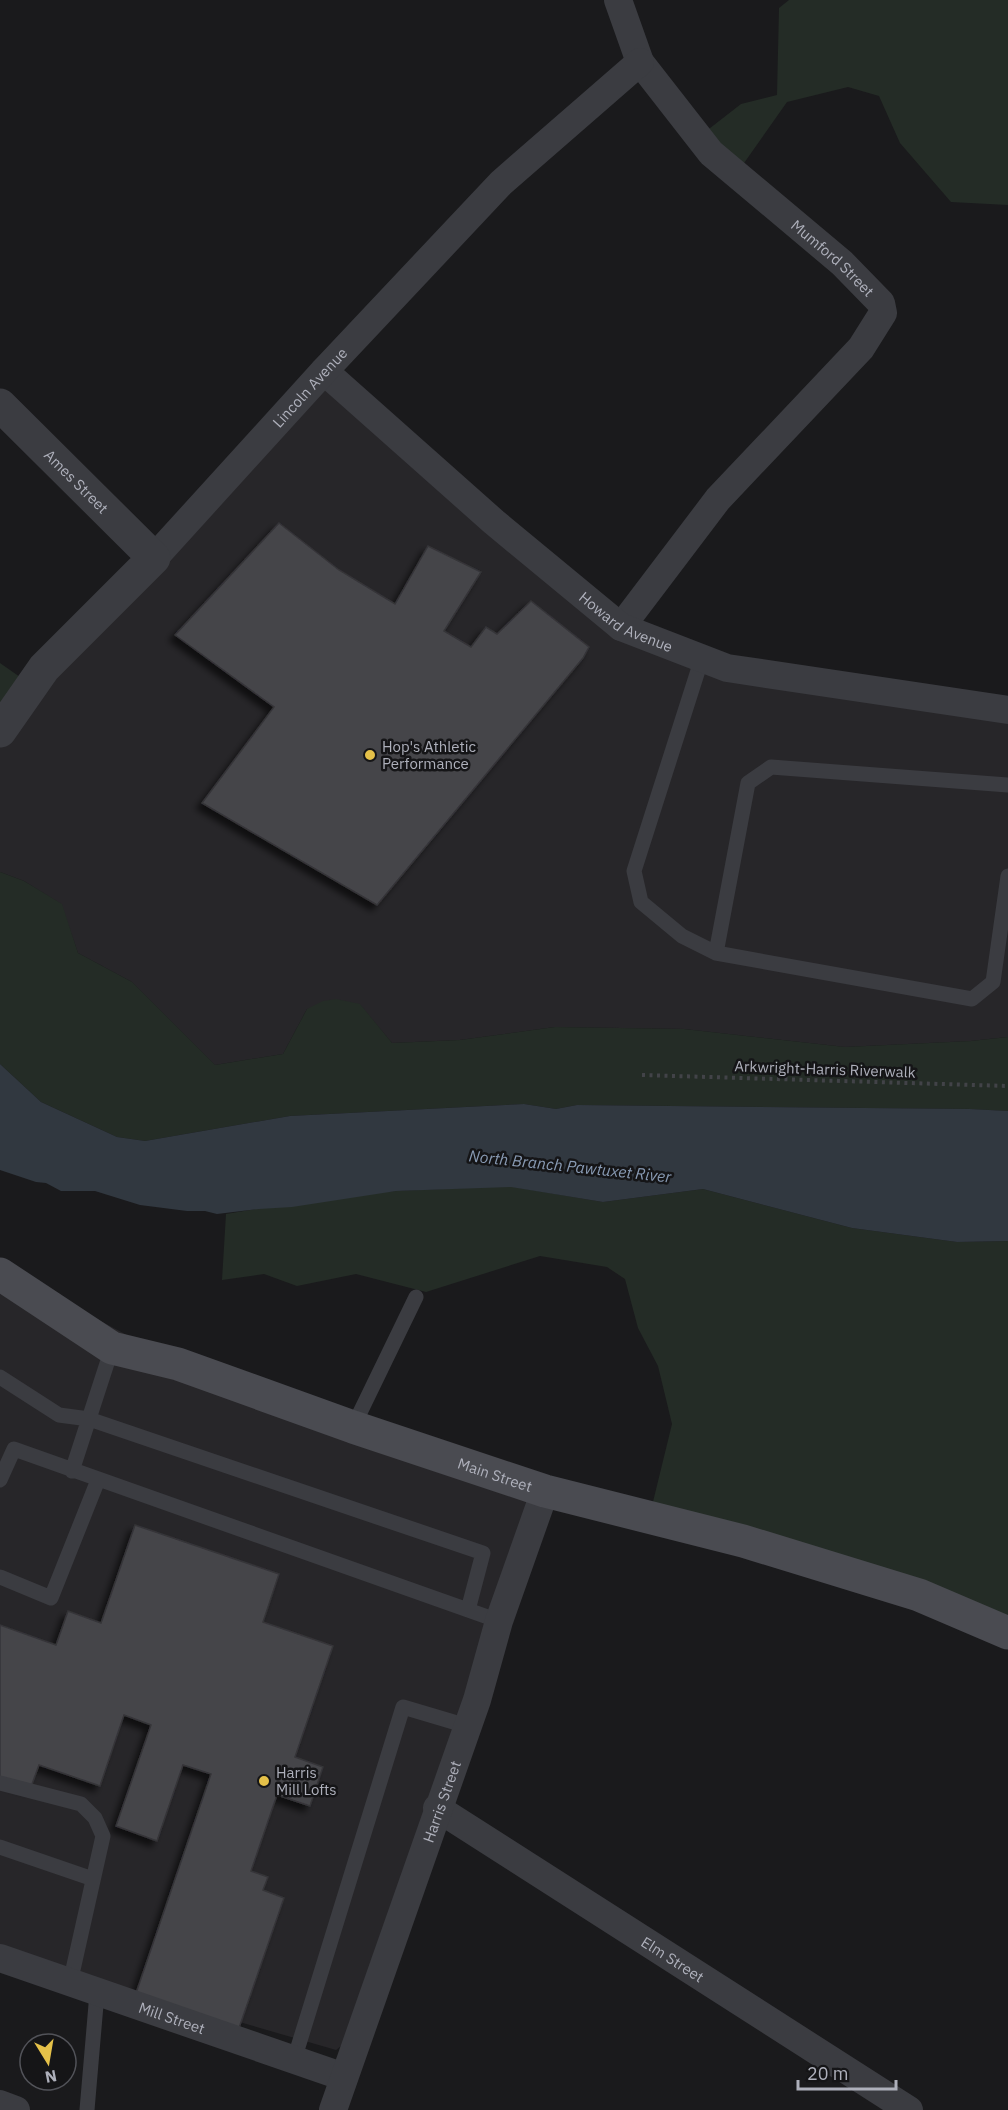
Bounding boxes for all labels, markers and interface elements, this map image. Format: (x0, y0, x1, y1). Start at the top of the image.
street label: Mumford Street (787, 215, 879, 300)
street label: Lincoln Avenue (268, 343, 351, 431)
street label: Ames Street (40, 445, 113, 517)
street label: Howard Avenue (575, 587, 676, 656)
place label: Hop's Athletic Performance (382, 737, 477, 773)
marker: Hop's Athletic Performance (363, 748, 377, 762)
street label: Arkwright-Harris Riverwalk (734, 1056, 916, 1082)
water label: North Branch Pawtuxet River (468, 1145, 673, 1187)
street label: Main Street (456, 1453, 535, 1496)
street label: Harris Street (418, 1758, 464, 1845)
place label: Harris Mill Lofts (276, 1763, 337, 1799)
marker: Harris Mill Lofts (257, 1774, 271, 1788)
street label: Elm Street (638, 1932, 708, 1986)
street label: Mill Street (136, 1997, 208, 2038)
north arrow (18, 2032, 78, 2092)
scale bar (798, 2053, 896, 2091)
text: 20 m (807, 2062, 849, 2085)
text: N (43, 2066, 58, 2088)

